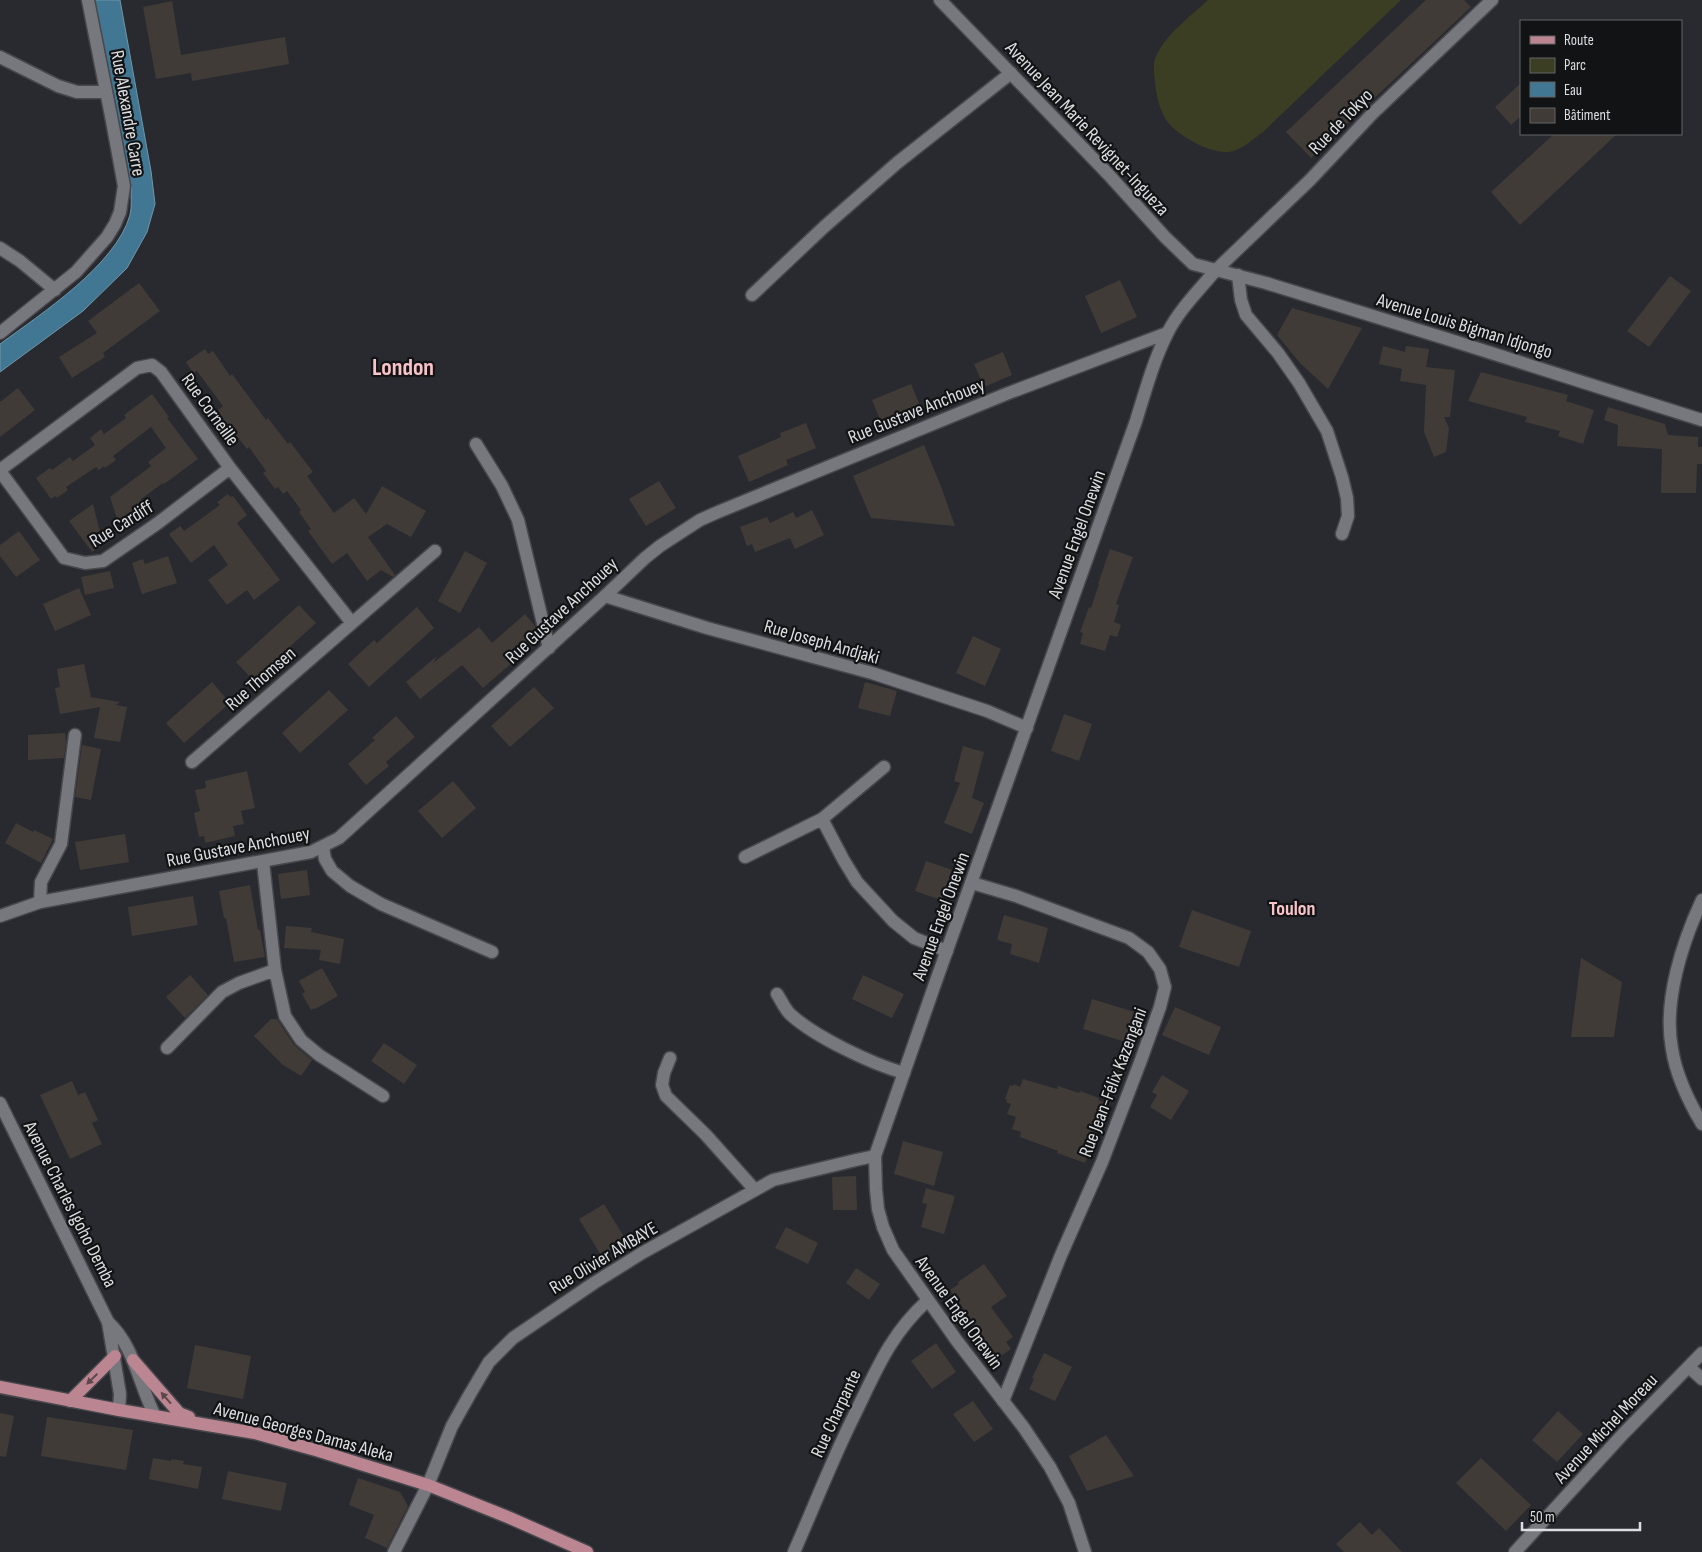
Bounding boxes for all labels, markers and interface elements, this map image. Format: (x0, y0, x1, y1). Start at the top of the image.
legend (1520, 20, 1682, 135)
text: Route (1564, 31, 1594, 50)
street label: Avenue Jean Marie Revignet-Ingueza (999, 36, 1174, 221)
street label: Rue Alexandre Carre (105, 49, 150, 178)
text: Parc (1564, 56, 1586, 75)
text: Eau (1564, 81, 1582, 100)
street label: Rue de Tokyo (1304, 84, 1378, 160)
text: Bâtiment (1564, 106, 1611, 125)
street label: Avenue Louis Bigman Idjongo (1373, 288, 1555, 364)
district label: London (372, 353, 434, 382)
street label: Rue Corneille (176, 369, 244, 451)
street label: Rue Gustave Anchouey (845, 373, 989, 449)
street label: Avenue Engel Onewin (1043, 467, 1111, 603)
street label: Rue Cardiff (86, 496, 158, 553)
street label: Rue Gustave Anchouey (501, 553, 624, 669)
street label: Rue Joseph Andjaki (761, 615, 882, 670)
street label: Rue Thomsen (221, 642, 301, 716)
street label: Rue Gustave Anchouey (165, 822, 313, 873)
street label: Avenue Engel Onewin (907, 849, 975, 985)
district label: Toulon (1269, 897, 1315, 921)
street label: Rue Jean-Félix Kazengani (1074, 1005, 1152, 1160)
street label: Avenue Charles Igoho Demba (17, 1117, 122, 1292)
street label: Rue Olivier AMBAYE (546, 1217, 662, 1300)
street label: Avenue Engel Onewin (909, 1251, 1008, 1374)
street label: Rue Charpante (806, 1366, 867, 1461)
street label: Avenue Michel Moreau (1549, 1369, 1663, 1489)
one-way arrow (86, 1372, 98, 1384)
one-way arrow (160, 1393, 172, 1405)
street label: Avenue Georges Damas Aleka (211, 1397, 396, 1467)
scale bar (1522, 1500, 1640, 1532)
text: 50 m (1530, 1508, 1555, 1527)

